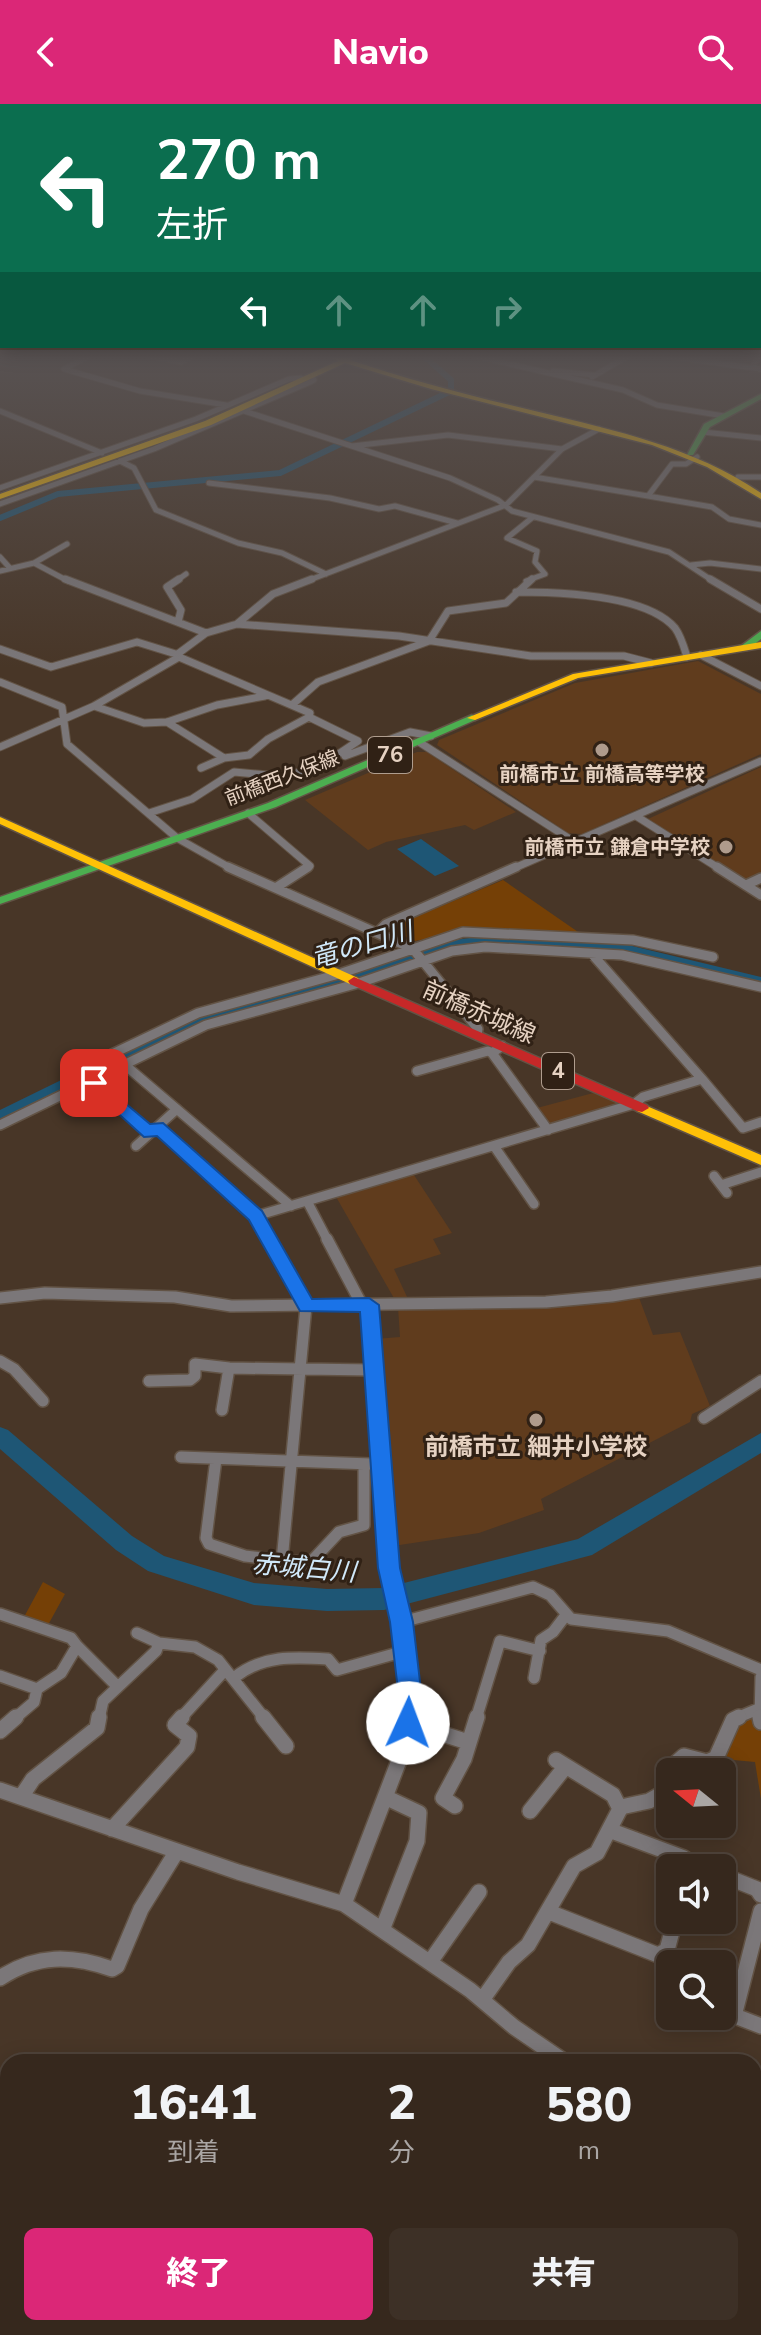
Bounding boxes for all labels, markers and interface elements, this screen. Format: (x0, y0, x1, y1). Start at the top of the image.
text: Navio (332, 28, 429, 77)
icon: back (24, 30, 68, 74)
icon: search (693, 30, 737, 74)
text: 270 m (156, 122, 321, 199)
icon: left (24, 136, 128, 240)
text: 左折 (156, 201, 228, 250)
icon: left (233, 288, 277, 332)
icon: ahead (317, 288, 361, 332)
icon: ahead (401, 288, 445, 332)
icon: right (485, 288, 529, 332)
road number: 76 (368, 737, 412, 773)
marker: 前橋市立 前橋高等学校 (593, 741, 611, 759)
street label: 前橋西久保線 (221, 744, 343, 812)
place label: 前橋市立 前橋高等学校 (499, 761, 705, 788)
place label: 前橋市立 鎌倉中学校 (525, 834, 710, 861)
marker: 前橋市立 鎌倉中学校 (717, 838, 735, 856)
water label: 竜の口川 (307, 913, 420, 976)
street label: 前橋赤城線 (418, 973, 540, 1051)
pin (60, 1049, 128, 1117)
road number: 4 (542, 1053, 574, 1089)
icon: arrive (72, 1061, 116, 1105)
marker: 前橋市立 細井小学校 (527, 1411, 545, 1429)
place label: 前橋市立 細井小学校 (425, 1431, 647, 1463)
water label: 赤城白川 (251, 1546, 360, 1590)
position arrow (366, 1681, 450, 1765)
north arrow (656, 1758, 736, 1838)
map controls (656, 1758, 736, 2030)
button: sound (656, 1854, 736, 1934)
button: search (656, 1950, 736, 2030)
text: 16:41 (130, 2070, 257, 2136)
text: 2 (387, 2070, 416, 2136)
text: 580 (546, 2072, 632, 2138)
text: m (578, 2133, 600, 2168)
text: 到着 (168, 2135, 220, 2170)
text: 分 (389, 2135, 415, 2170)
button: 終了 (24, 2228, 373, 2320)
button: 共有 (389, 2228, 738, 2320)

